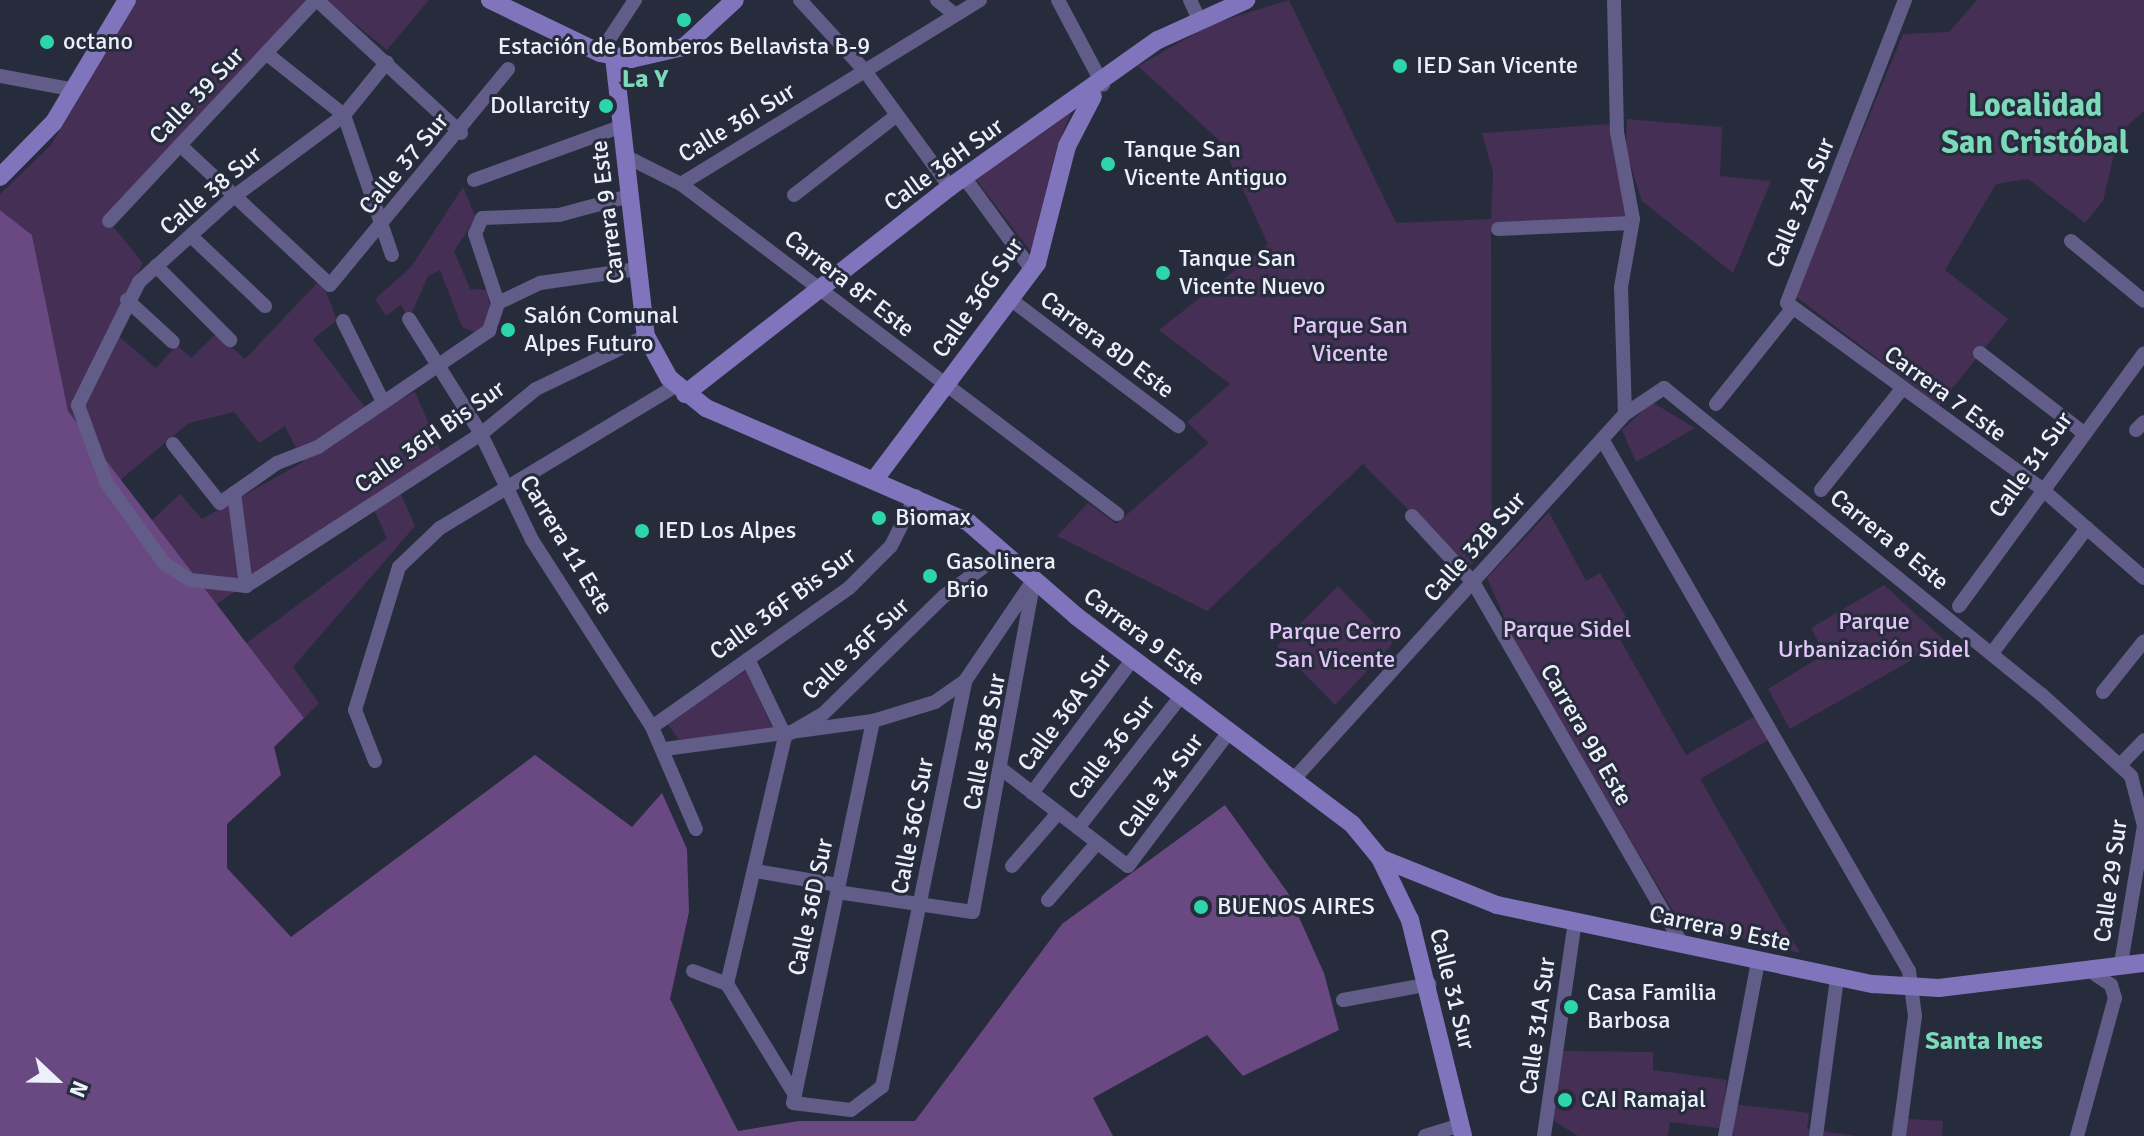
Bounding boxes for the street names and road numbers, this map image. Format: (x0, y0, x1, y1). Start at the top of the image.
street label: Calle 39 Sur (144, 41, 250, 151)
street label: Calle 36I Sur (673, 77, 801, 169)
street label: Calle 37 Sur (353, 107, 455, 221)
street label: Calle 36H Sur (879, 112, 1009, 218)
street label: Calle 32A Sur (1761, 134, 1841, 272)
street label: Carrera 9 Este (585, 139, 631, 285)
street label: Calle 38 Sur (154, 140, 268, 242)
street label: Carrera 8F Este (778, 224, 920, 344)
street label: Calle 36G Sur (926, 233, 1030, 363)
street label: Carrera 8D Este (1034, 285, 1180, 405)
street label: Carrera 7 Este (1878, 340, 2012, 448)
street label: Calle 36H Bis Sur (349, 374, 511, 500)
street label: Calle 31 Sur (1983, 406, 2079, 524)
street label: Carrera 11 Este (513, 470, 619, 620)
street label: Carrera 8 Este (1824, 483, 1954, 597)
street label: Calle 32B Sur (1418, 486, 1532, 608)
street label: Calle 36F Bis Sur (704, 541, 862, 667)
street label: Carrera 9 Este (1078, 582, 1210, 692)
street label: Calle 36F Sur (796, 592, 916, 706)
street label: Calle 36A Sur (1012, 649, 1118, 777)
street label: Carrera 9B Este (1534, 659, 1638, 811)
street label: Calle 36B Sur (958, 671, 1012, 813)
street label: Calle 36 Sur (1063, 690, 1161, 806)
street label: Calle 34 Sur (1112, 728, 1210, 844)
street label: Calle 36C Sur (886, 755, 940, 897)
street label: Calle 29 Sur (2088, 818, 2134, 944)
street label: Calle 36D Sur (782, 836, 840, 978)
street label: Carrera 9 Este (1646, 900, 1794, 958)
street label: Calle 31 Sur (1423, 925, 1481, 1053)
street label: Calle 31A Sur (1514, 955, 1562, 1097)

